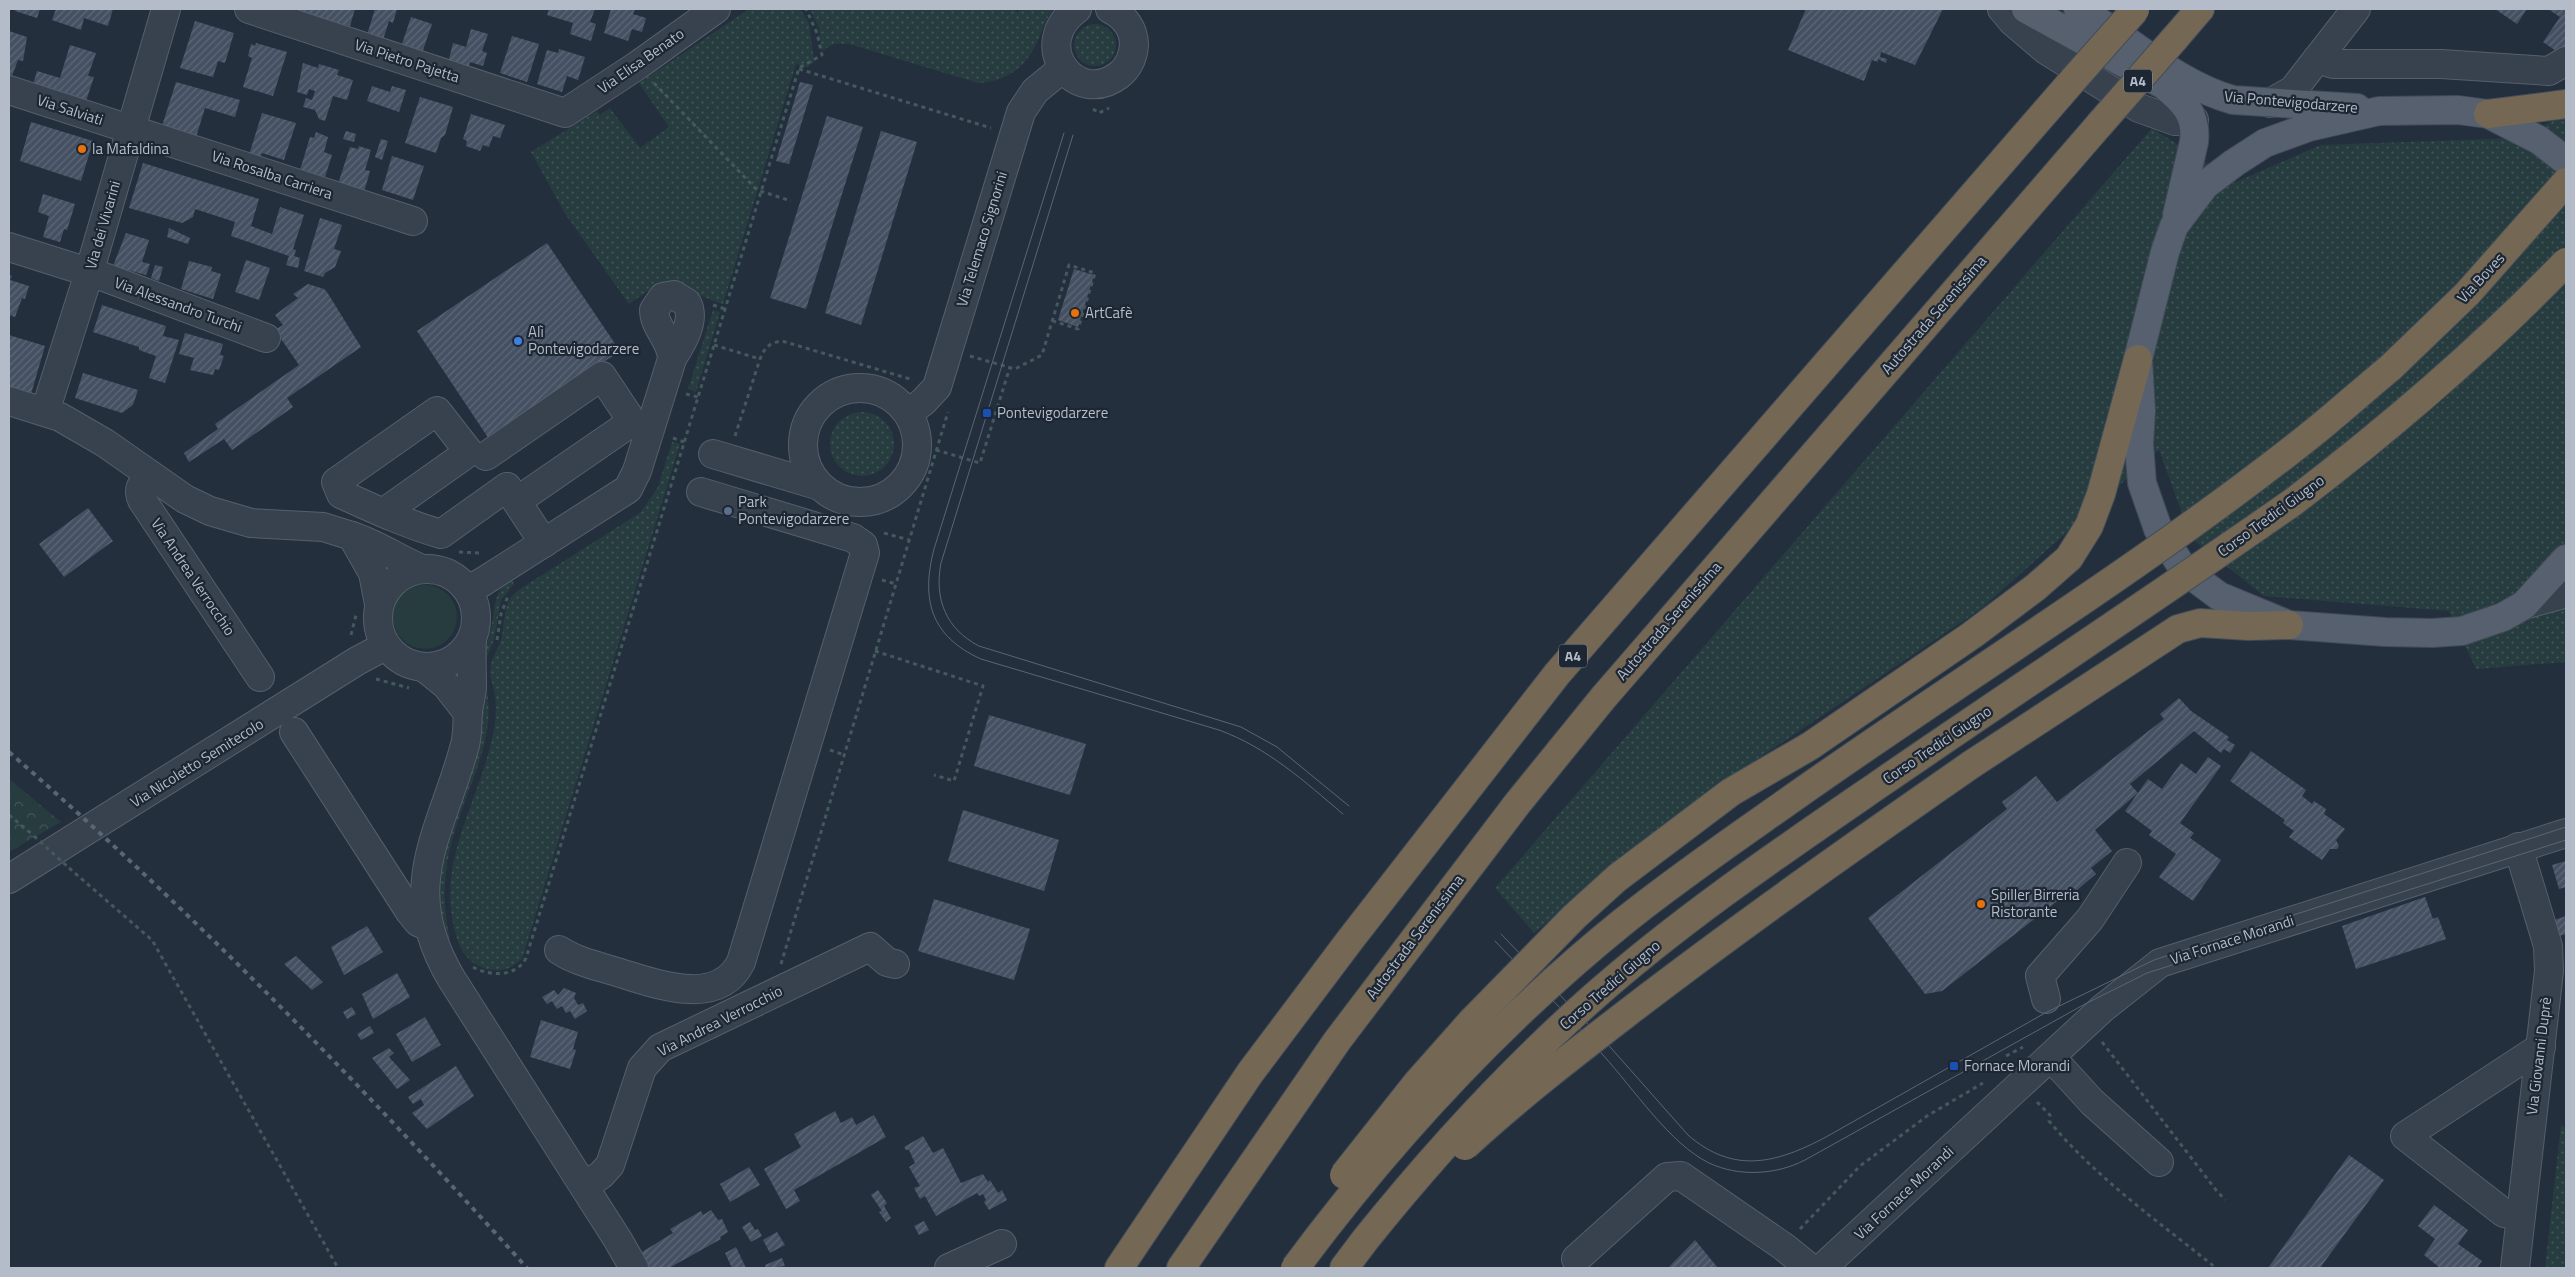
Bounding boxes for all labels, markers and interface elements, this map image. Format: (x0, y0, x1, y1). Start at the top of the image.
street label: Via Elisa Benato (593, 22, 689, 99)
street label: Via Pietro Pajetta (352, 33, 463, 88)
road number: A4 (2124, 70, 2152, 92)
street label: Via Pontevigodarzere (2223, 84, 2359, 119)
street label: Via Salviati (34, 88, 106, 131)
place label: la Mafaldina (92, 137, 170, 160)
marker: la Mafaldina (76, 143, 88, 155)
street label: Via Rosalba Carriera (209, 144, 336, 205)
street label: Via Telemaco Signorini (950, 168, 1013, 309)
street label: Via dei Vivarini (79, 178, 126, 272)
street label: Via Boves (2451, 247, 2510, 308)
street label: Autostrada Serenissima (1875, 250, 1992, 379)
street label: Via Alessandro Turchi (111, 271, 245, 338)
place label: ArtCafè (1085, 301, 1132, 324)
marker: ArtCafè (1069, 307, 1081, 319)
place label: Alì Pontevigodarzere (528, 320, 639, 360)
marker: Alì Pontevigodarzere (512, 335, 524, 347)
place label: Pontevigodarzere (997, 401, 1108, 424)
marker: Pontevigodarzere (981, 407, 993, 419)
street label: Corso Tredici Giugno (2213, 469, 2329, 562)
place label: Park Pontevigodarzere (738, 490, 849, 530)
marker: Park Pontevigodarzere (722, 505, 734, 517)
street label: Via Andrea Verrocchio (145, 513, 241, 640)
street label: Autostrada Serenissima (1610, 556, 1727, 685)
road number: A4 (1559, 644, 1587, 668)
street label: Corso Tredici Giugno (1878, 699, 1996, 790)
street label: Via Nicoletto Semitecolo (126, 712, 268, 813)
street label: Autostrada Serenissima (1360, 869, 1469, 1004)
place label: Spiller Birreria Ristorante (1991, 883, 2080, 923)
marker: Spiller Birreria Ristorante (1975, 898, 1987, 910)
street label: Via Fornace Morandi (2167, 909, 2297, 970)
street label: Corso Tredici Giugno (1554, 934, 1665, 1035)
street label: Via Andrea Verrocchio (653, 979, 786, 1062)
street label: Via Giovanni Duprè (2520, 996, 2557, 1116)
place label: Fornace Morandi (1964, 1054, 2070, 1077)
marker: Fornace Morandi (1948, 1060, 1960, 1072)
street label: Via Fornace Morandi (1849, 1140, 1959, 1245)

